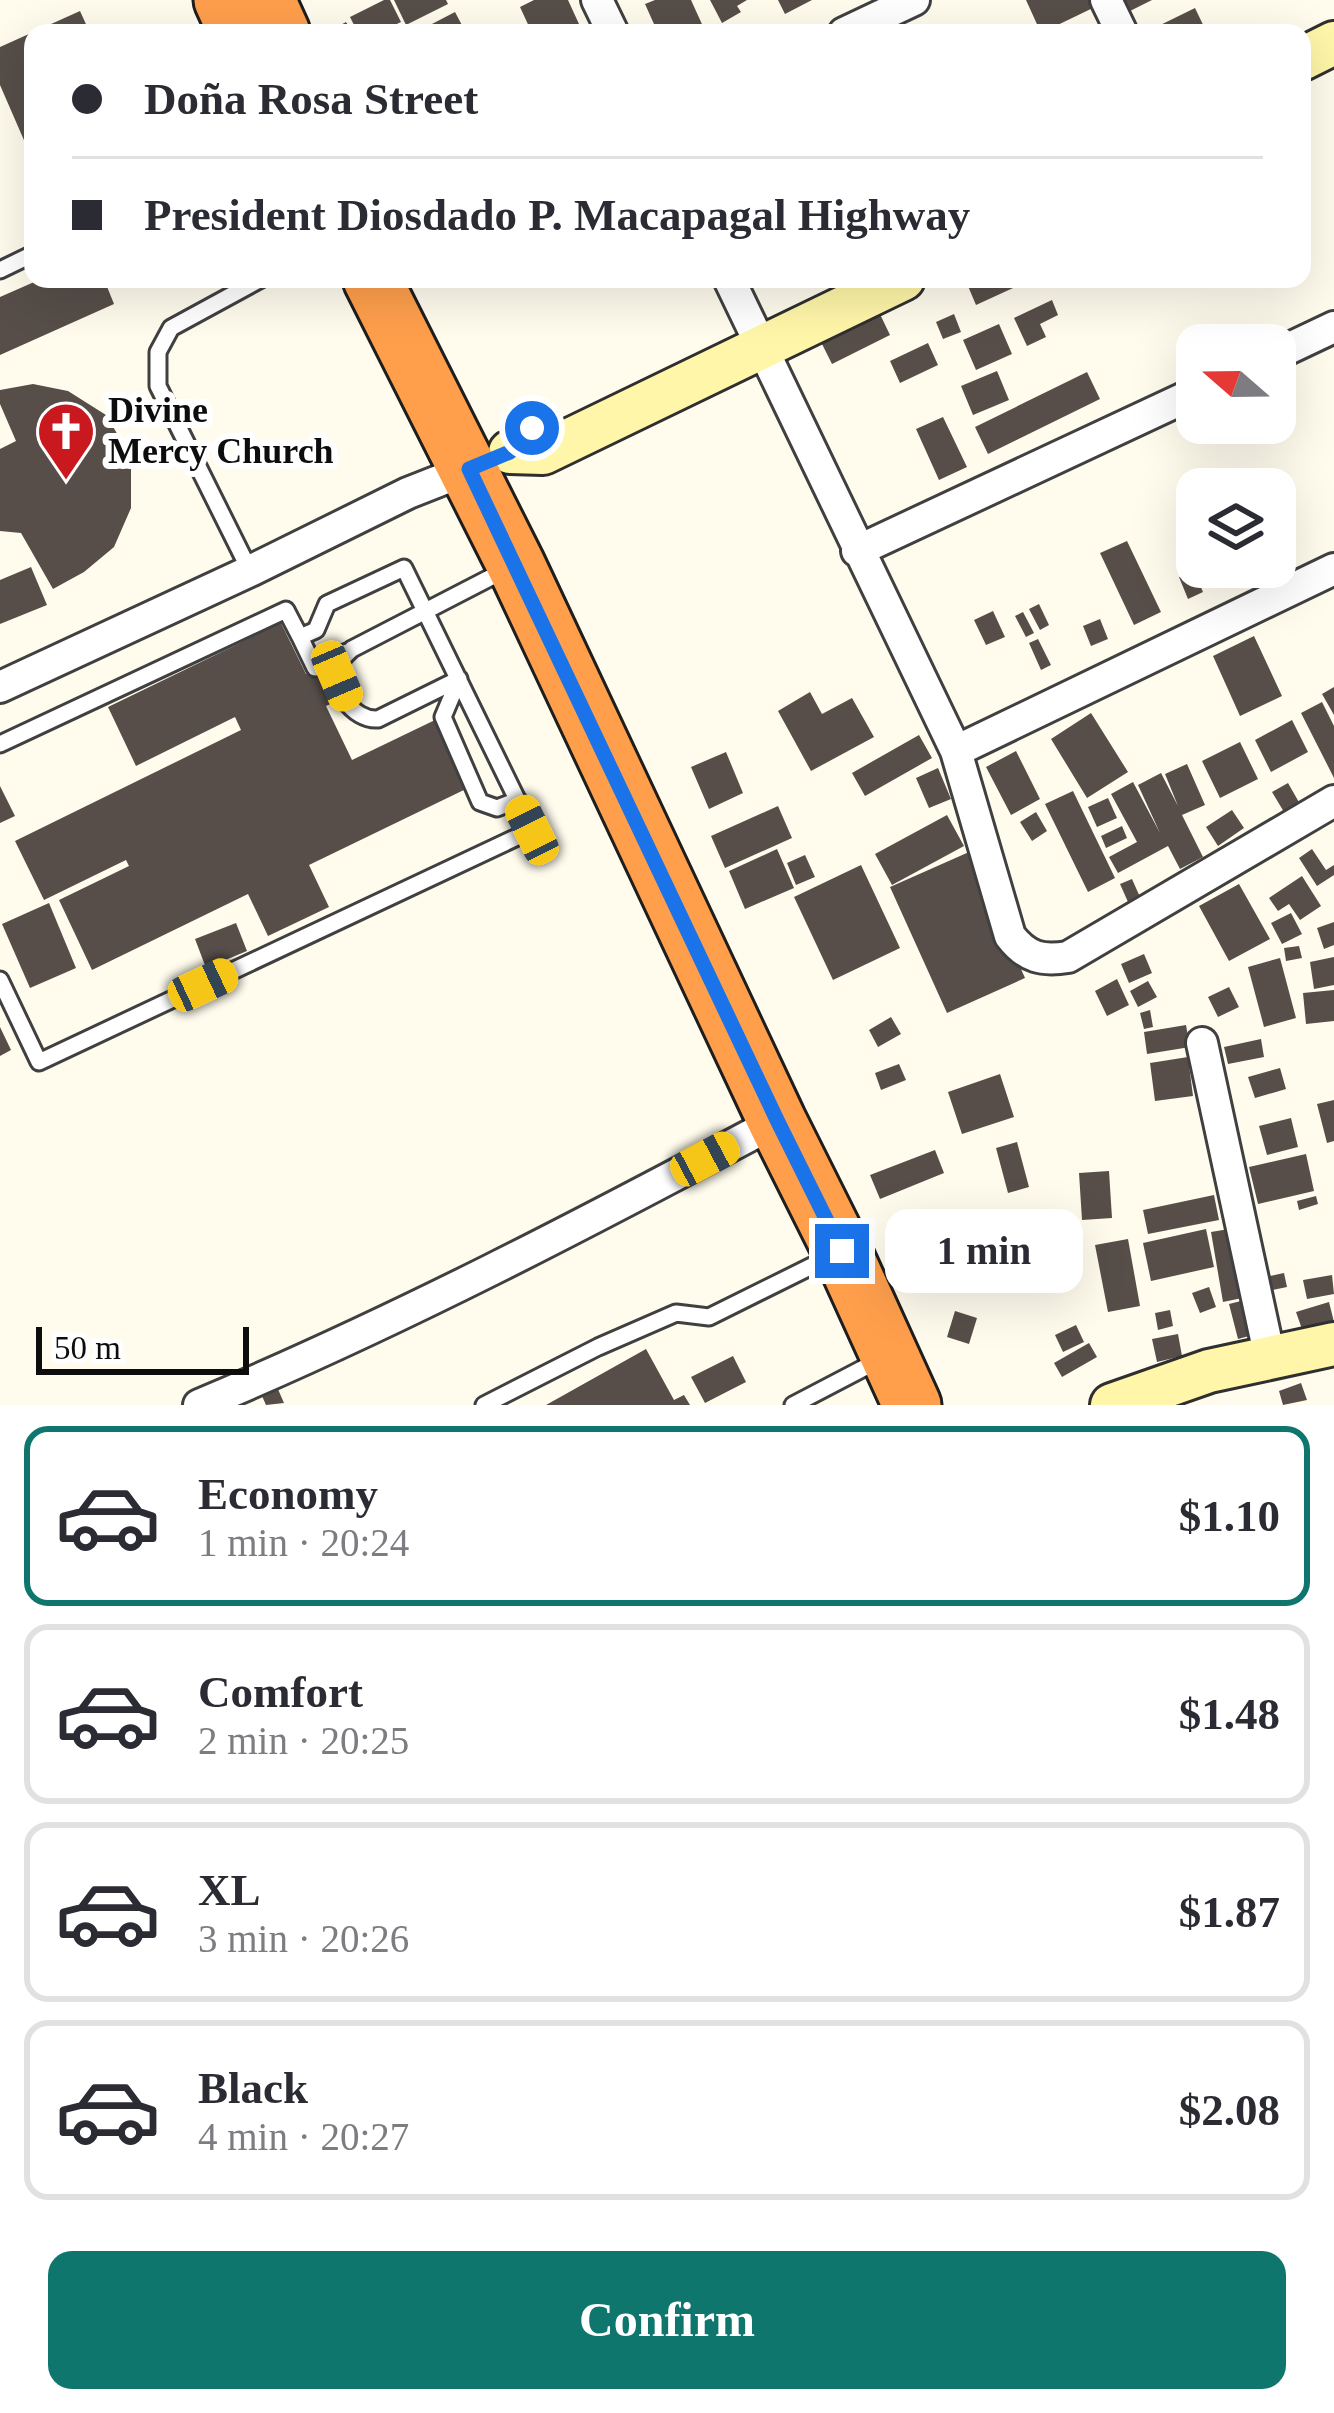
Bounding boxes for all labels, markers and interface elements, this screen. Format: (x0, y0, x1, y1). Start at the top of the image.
text: Doña Rosa Street (144, 74, 478, 124)
text: President Diosdado P. Macapagal Highway (144, 190, 970, 240)
north arrow (1176, 324, 1296, 444)
map controls (1176, 324, 1296, 588)
place label: Divine Mercy Church (108, 390, 334, 471)
church icon: Divine Mercy Church (35, 400, 97, 482)
route start (505, 401, 559, 455)
button: layers (1176, 468, 1296, 588)
car (306, 636, 368, 716)
car (500, 790, 564, 870)
car (163, 953, 243, 1017)
car (665, 1126, 745, 1192)
callout: 1 min (884, 1209, 1082, 1293)
route end (815, 1224, 869, 1278)
text: 1 min (937, 1229, 1031, 1272)
scale bar (36, 1321, 249, 1374)
text: 50 m (54, 1330, 121, 1366)
icon: car (54, 1462, 162, 1570)
text: Economy (198, 1469, 378, 1519)
text: $1.10 (1179, 1491, 1280, 1541)
text: 1 min · 20:24 (198, 1521, 409, 1564)
icon: car (54, 1660, 162, 1768)
text: Comfort (198, 1667, 363, 1717)
text: $1.48 (1179, 1689, 1280, 1739)
text: 2 min · 20:25 (198, 1719, 409, 1762)
icon: car (54, 1858, 162, 1966)
text: XL (198, 1865, 261, 1915)
text: $1.87 (1179, 1887, 1280, 1937)
text: 3 min · 20:26 (198, 1917, 409, 1960)
icon: car (54, 2056, 162, 2164)
text: Black (198, 2063, 308, 2113)
text: $2.08 (1179, 2085, 1280, 2135)
text: 4 min · 20:27 (198, 2115, 409, 2158)
button: Confirm (48, 2251, 1286, 2389)

